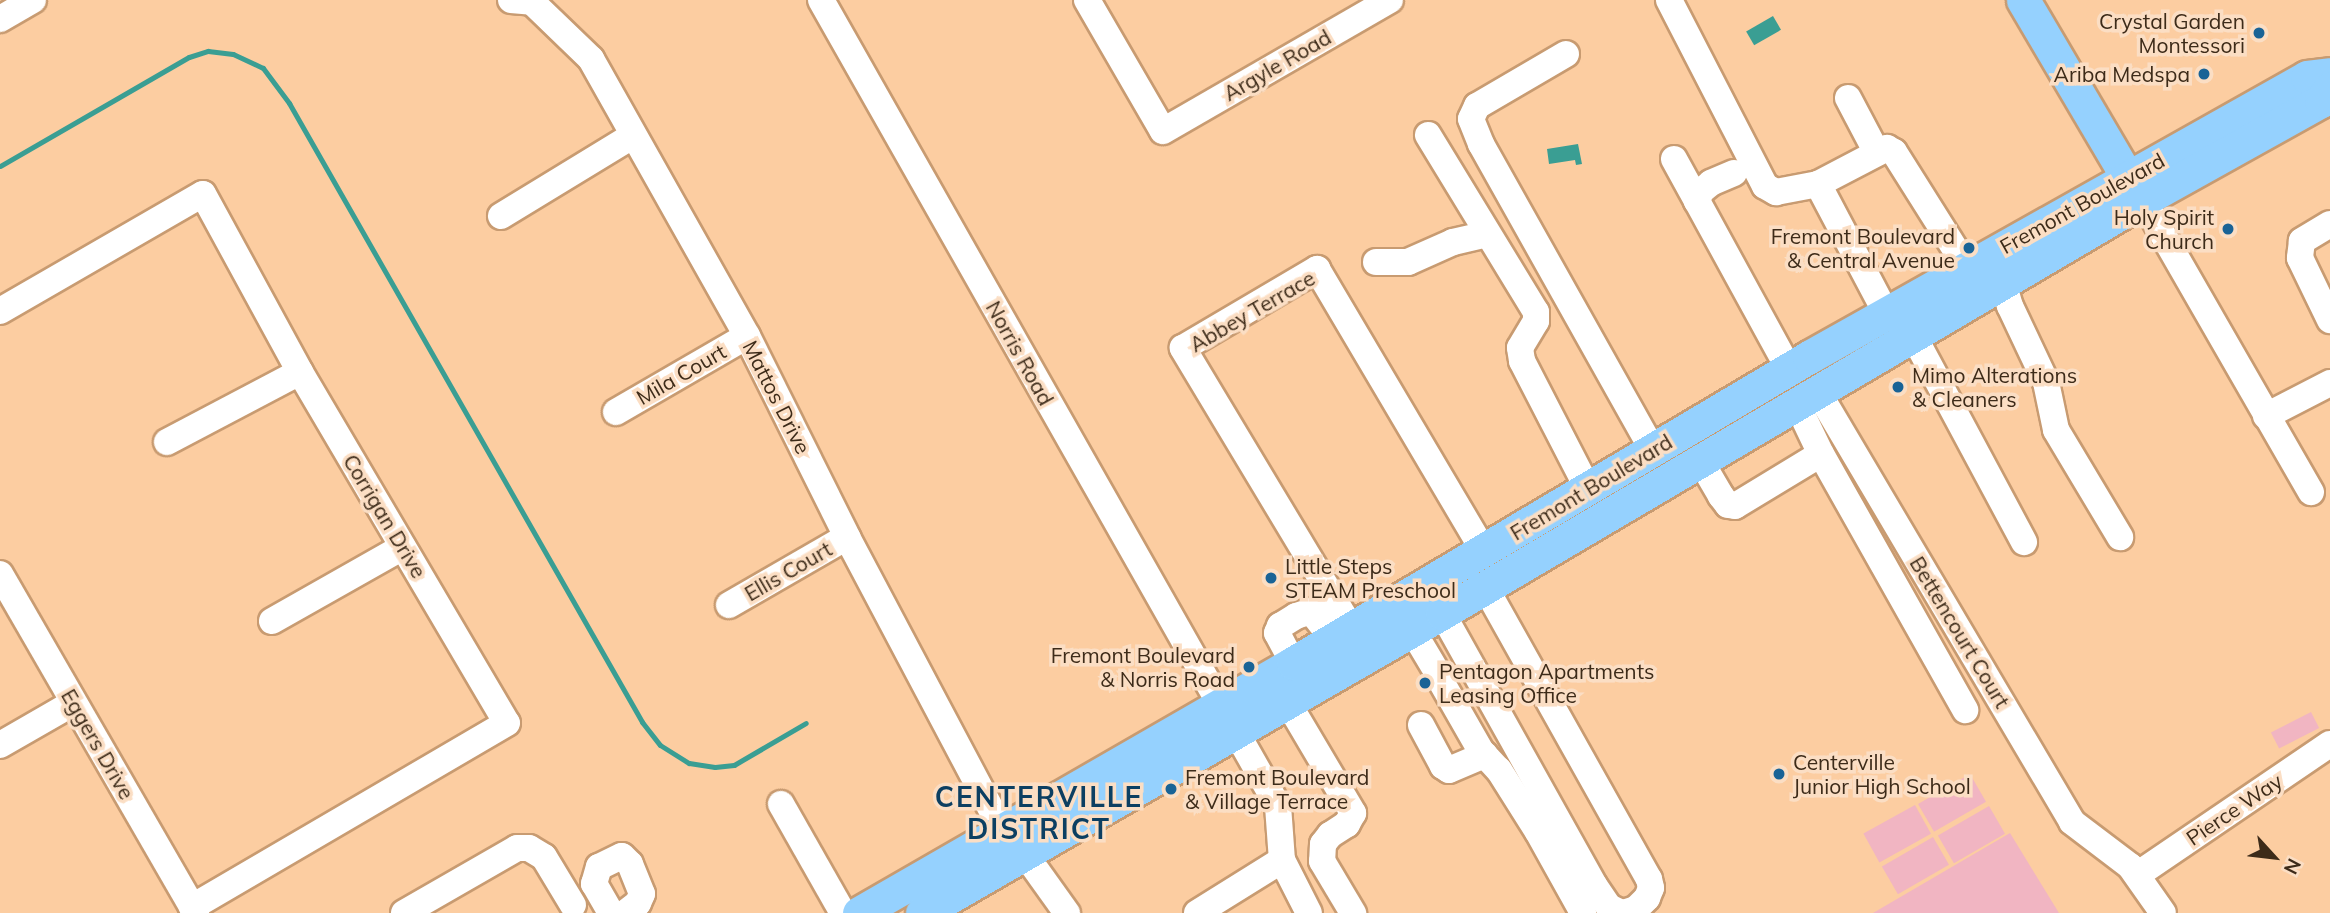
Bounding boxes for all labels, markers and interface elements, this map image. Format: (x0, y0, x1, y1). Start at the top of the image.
place label: Crystal Garden Montessori (2099, 8, 2245, 58)
street label: Argyle Road (1219, 24, 1335, 106)
marker: Crystal Garden Montessori (2251, 25, 2267, 41)
place label: Ariba Medspa (2054, 61, 2190, 87)
marker: Ariba Medspa (2196, 66, 2212, 82)
street label: Fremont Boulevard (1995, 147, 2169, 259)
place label: Holy Spirit Church (2114, 204, 2214, 254)
marker: Holy Spirit Church (2220, 221, 2236, 237)
place label: Fremont Boulevard & Central Avenue (1771, 223, 1955, 273)
marker: Fremont Boulevard & Central Avenue (1961, 240, 1977, 256)
street label: Abbey Terrace (1185, 265, 1319, 357)
street label: Norris Road (981, 296, 1059, 410)
street label: Mattos Drive (738, 336, 816, 458)
street label: Mila Court (632, 338, 730, 410)
place label: Mimo Alterations & Cleaners (1912, 362, 2077, 412)
marker: Mimo Alterations & Cleaners (1890, 379, 1906, 395)
street label: Fremont Boulevard (1505, 429, 1677, 545)
street label: Corrigan Drive (338, 450, 432, 582)
street label: Ellis Court (740, 536, 836, 606)
street label: Bettencourt Court (1905, 552, 2015, 712)
place label: Little Steps STEAM Preschool (1285, 553, 1456, 603)
marker: Little Steps STEAM Preschool (1263, 570, 1279, 586)
place label: Fremont Boulevard & Norris Road (1051, 642, 1235, 692)
place label: Pentagon Apartments Leasing Office (1439, 658, 1654, 708)
marker: Fremont Boulevard & Norris Road (1241, 659, 1257, 675)
marker: Pentagon Apartments Leasing Office (1417, 675, 1433, 691)
street label: Eggers Drive (56, 684, 140, 804)
place label: Centerville Junior High School (1793, 749, 1971, 799)
place label: Fremont Boulevard & Village Terrace (1185, 764, 1369, 814)
marker: Centerville Junior High School (1771, 766, 1787, 782)
street label: Pierce Way (2181, 768, 2287, 850)
district label: CENTERVILLE DISTRICT (936, 780, 1142, 846)
marker: Fremont Boulevard & Village Terrace (1163, 781, 1179, 797)
north arrow (2239, 822, 2309, 892)
text: N (2279, 855, 2307, 878)

